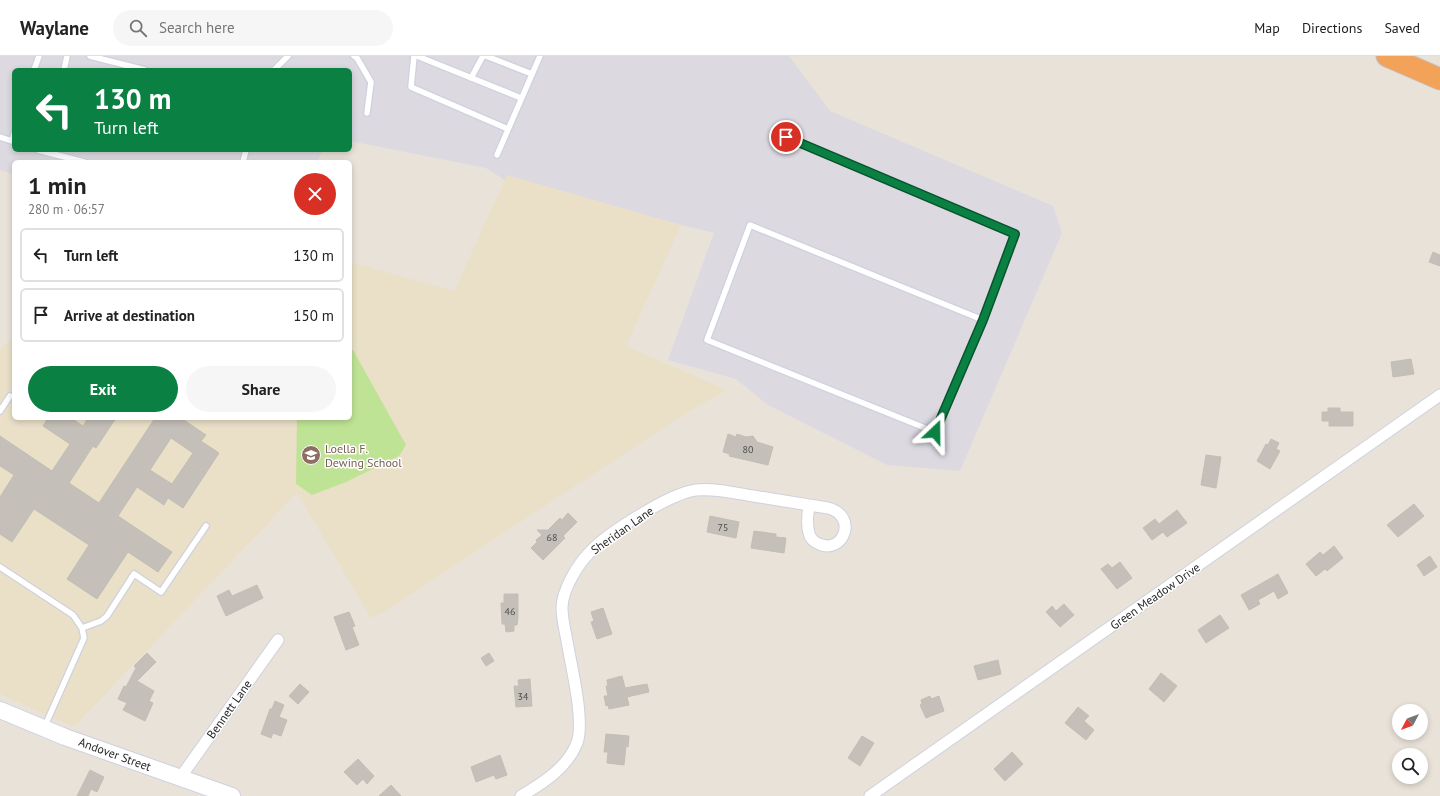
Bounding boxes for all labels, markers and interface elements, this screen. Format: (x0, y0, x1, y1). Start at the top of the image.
search box (113, 10, 393, 46)
text: Waylane (20, 16, 89, 40)
icon: search (127, 17, 149, 39)
text: Search here (159, 18, 235, 37)
text: Map (1254, 19, 1280, 37)
text: Directions (1302, 19, 1362, 37)
text: Saved (1384, 19, 1420, 37)
text: 130 m (94, 80, 171, 117)
icon: left (28, 84, 80, 136)
text: Turn left (94, 116, 159, 139)
pin (769, 120, 803, 154)
icon: arrive (775, 126, 797, 148)
text: 1 min (28, 170, 87, 201)
button: close (294, 173, 336, 215)
text: 280 m · 06:57 (28, 201, 105, 218)
icon: left (30, 244, 52, 266)
text: Turn left (64, 246, 118, 265)
text: 130 m (293, 246, 334, 265)
icon: arrive (30, 304, 52, 326)
text: Arrive at destination (64, 306, 195, 325)
text: 150 m (293, 306, 334, 325)
button: Exit (28, 366, 178, 412)
button: Share (186, 366, 336, 412)
position arrow (914, 411, 956, 453)
place label: Loella F. Dewing School (325, 441, 402, 470)
house number: 80 (743, 443, 754, 456)
school or university icon: Loella F. Dewing School (300, 444, 322, 466)
street label: Sheridan Lane (588, 503, 656, 557)
house number: 75 (718, 521, 728, 534)
house number: 68 (547, 531, 557, 544)
street label: Green Meadow Drive (1107, 559, 1203, 633)
house number: 46 (505, 605, 515, 618)
street label: Bennett Lane (203, 677, 255, 741)
house number: 34 (518, 690, 529, 703)
north arrow (1392, 704, 1428, 740)
map controls (1392, 704, 1428, 784)
street label: Andover Street (77, 734, 153, 774)
button: search (1392, 748, 1428, 784)

